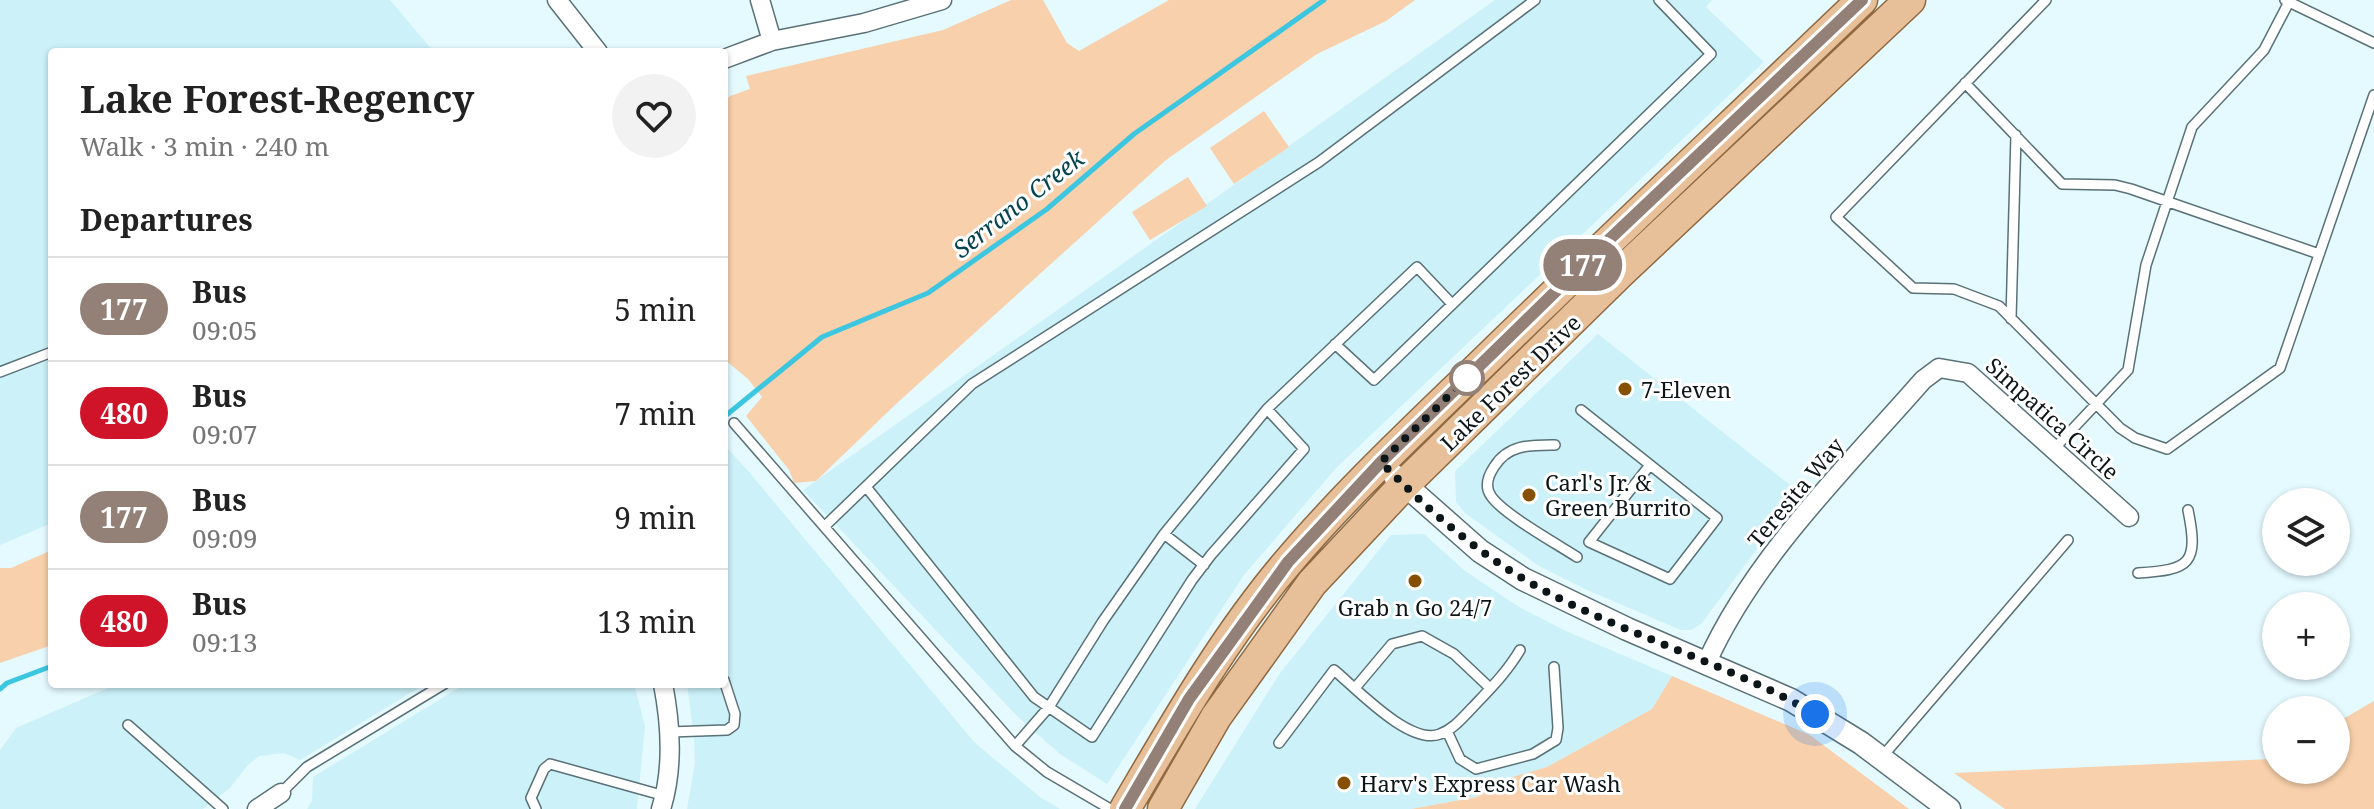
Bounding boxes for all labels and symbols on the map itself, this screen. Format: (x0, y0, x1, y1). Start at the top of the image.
water label: Serrano Creek (945, 140, 1092, 265)
line badge: 177 (1537, 239, 1629, 291)
street label: Lake Forest Drive (1433, 307, 1587, 457)
street label: Simpatica Circle (1980, 350, 2126, 486)
unlabelled marker (1450, 361, 1484, 395)
place label: 7-Eleven (1641, 374, 1731, 404)
marker: 7-Eleven (1616, 380, 1634, 398)
street label: Teresita Way (1740, 430, 1850, 553)
place label: Carl's Jr. & Green Burrito (1545, 467, 1691, 522)
marker: Carl's Jr. & Green Burrito (1520, 486, 1538, 504)
marker: Grab n Go 24/7 (1406, 572, 1424, 590)
place label: Grab n Go 24/7 (1338, 592, 1492, 622)
your location (1795, 694, 1835, 734)
place label: Harv's Express Car Wash (1360, 768, 1621, 798)
marker: Harv's Express Car Wash (1335, 774, 1353, 792)

